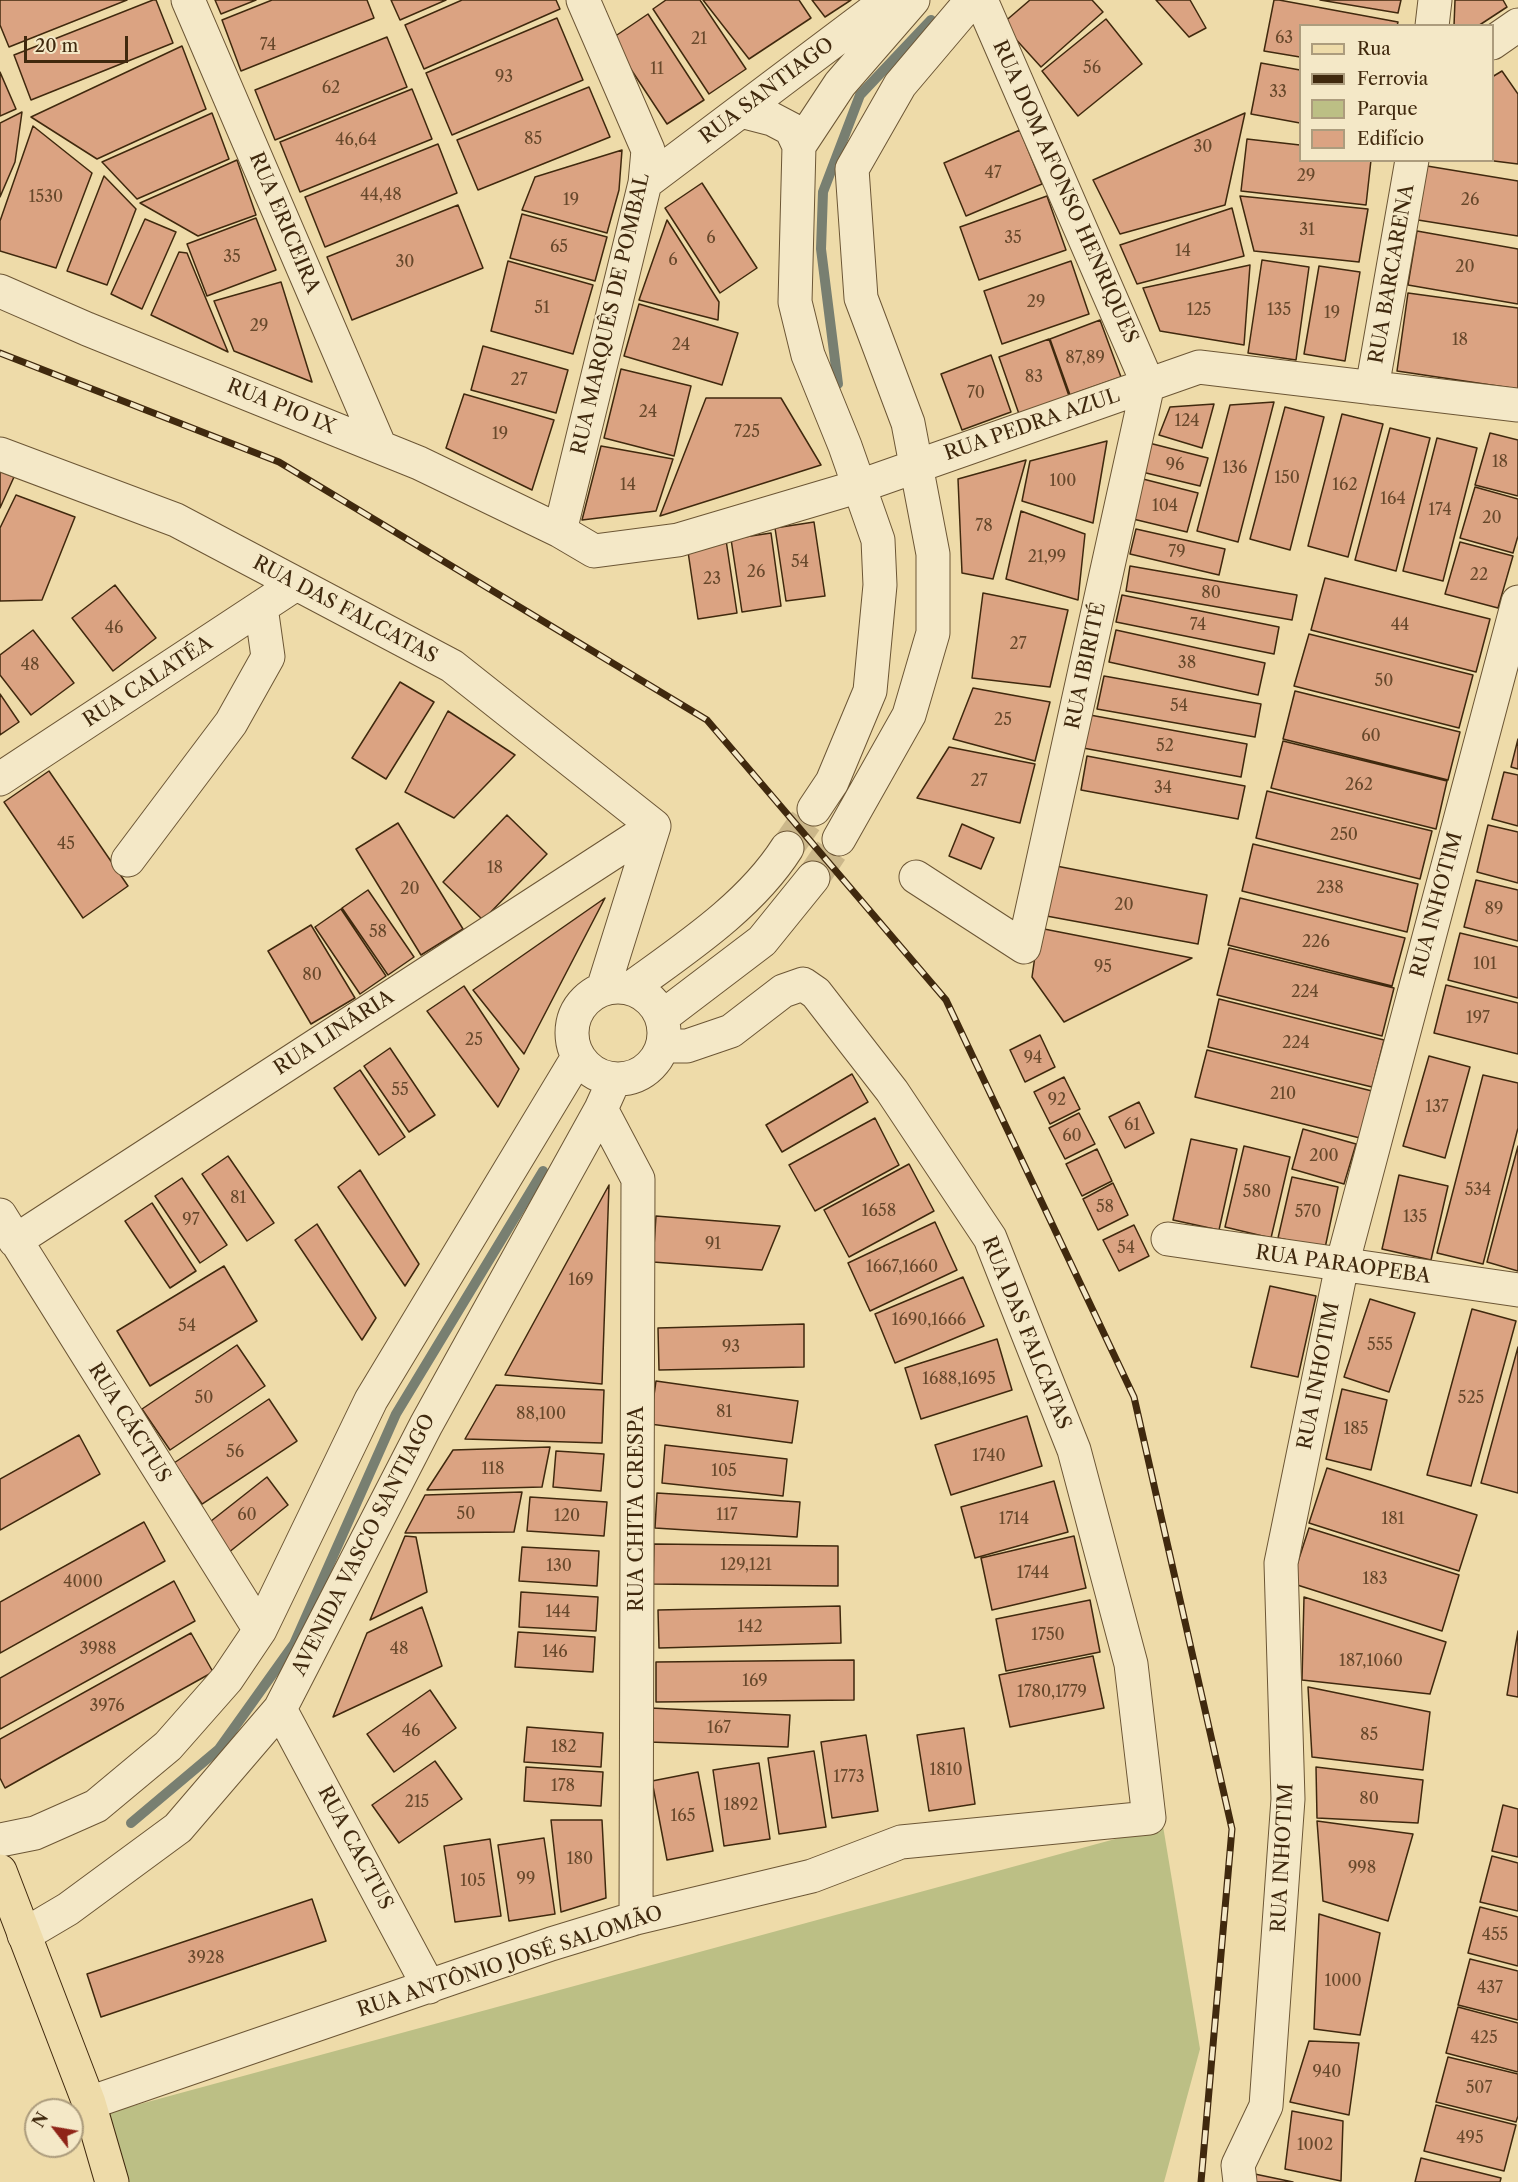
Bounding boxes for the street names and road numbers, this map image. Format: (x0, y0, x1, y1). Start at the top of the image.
street label: RUA SANTIAGO (695, 33, 839, 149)
street label: RUA DOM AFONSO HENRIQUES (987, 37, 1143, 347)
street label: RUA ERICEIRA (243, 149, 325, 297)
street label: RUA MARQUÊS DE POMBAL (567, 171, 655, 457)
street label: RUA BARCARENA (1364, 182, 1420, 366)
street label: RUA PIO IX (223, 374, 339, 440)
street label: RUA PEDRA AZUL (941, 384, 1123, 466)
street label: RUA DAS FALCATAS (249, 551, 441, 669)
street label: RUA IBIRITÉ (1061, 600, 1111, 732)
street label: RUA CALATÉA (79, 631, 217, 733)
street label: RUA INHOTIM (1406, 830, 1468, 980)
street label: RUA LINÁRIA (270, 985, 398, 1081)
street label: RUA DAS FALCATAS (976, 1233, 1076, 1433)
street label: RUA PARAOPEBA (1254, 1241, 1432, 1289)
street label: RUA INHOTIM (1293, 1300, 1345, 1452)
street label: RUA CÁCTUS (83, 1359, 175, 1487)
street label: RUA CHITA CRESPA (625, 1406, 649, 1612)
street label: AVENIDA VASCO SANTIAGO (287, 1410, 441, 1680)
street label: RUA CACTUS (312, 1782, 398, 1914)
street label: RUA INHOTIM (1267, 1783, 1299, 1933)
street label: RUA ANTÔNIO JOSÉ SALOMÃO (354, 1901, 666, 2023)

